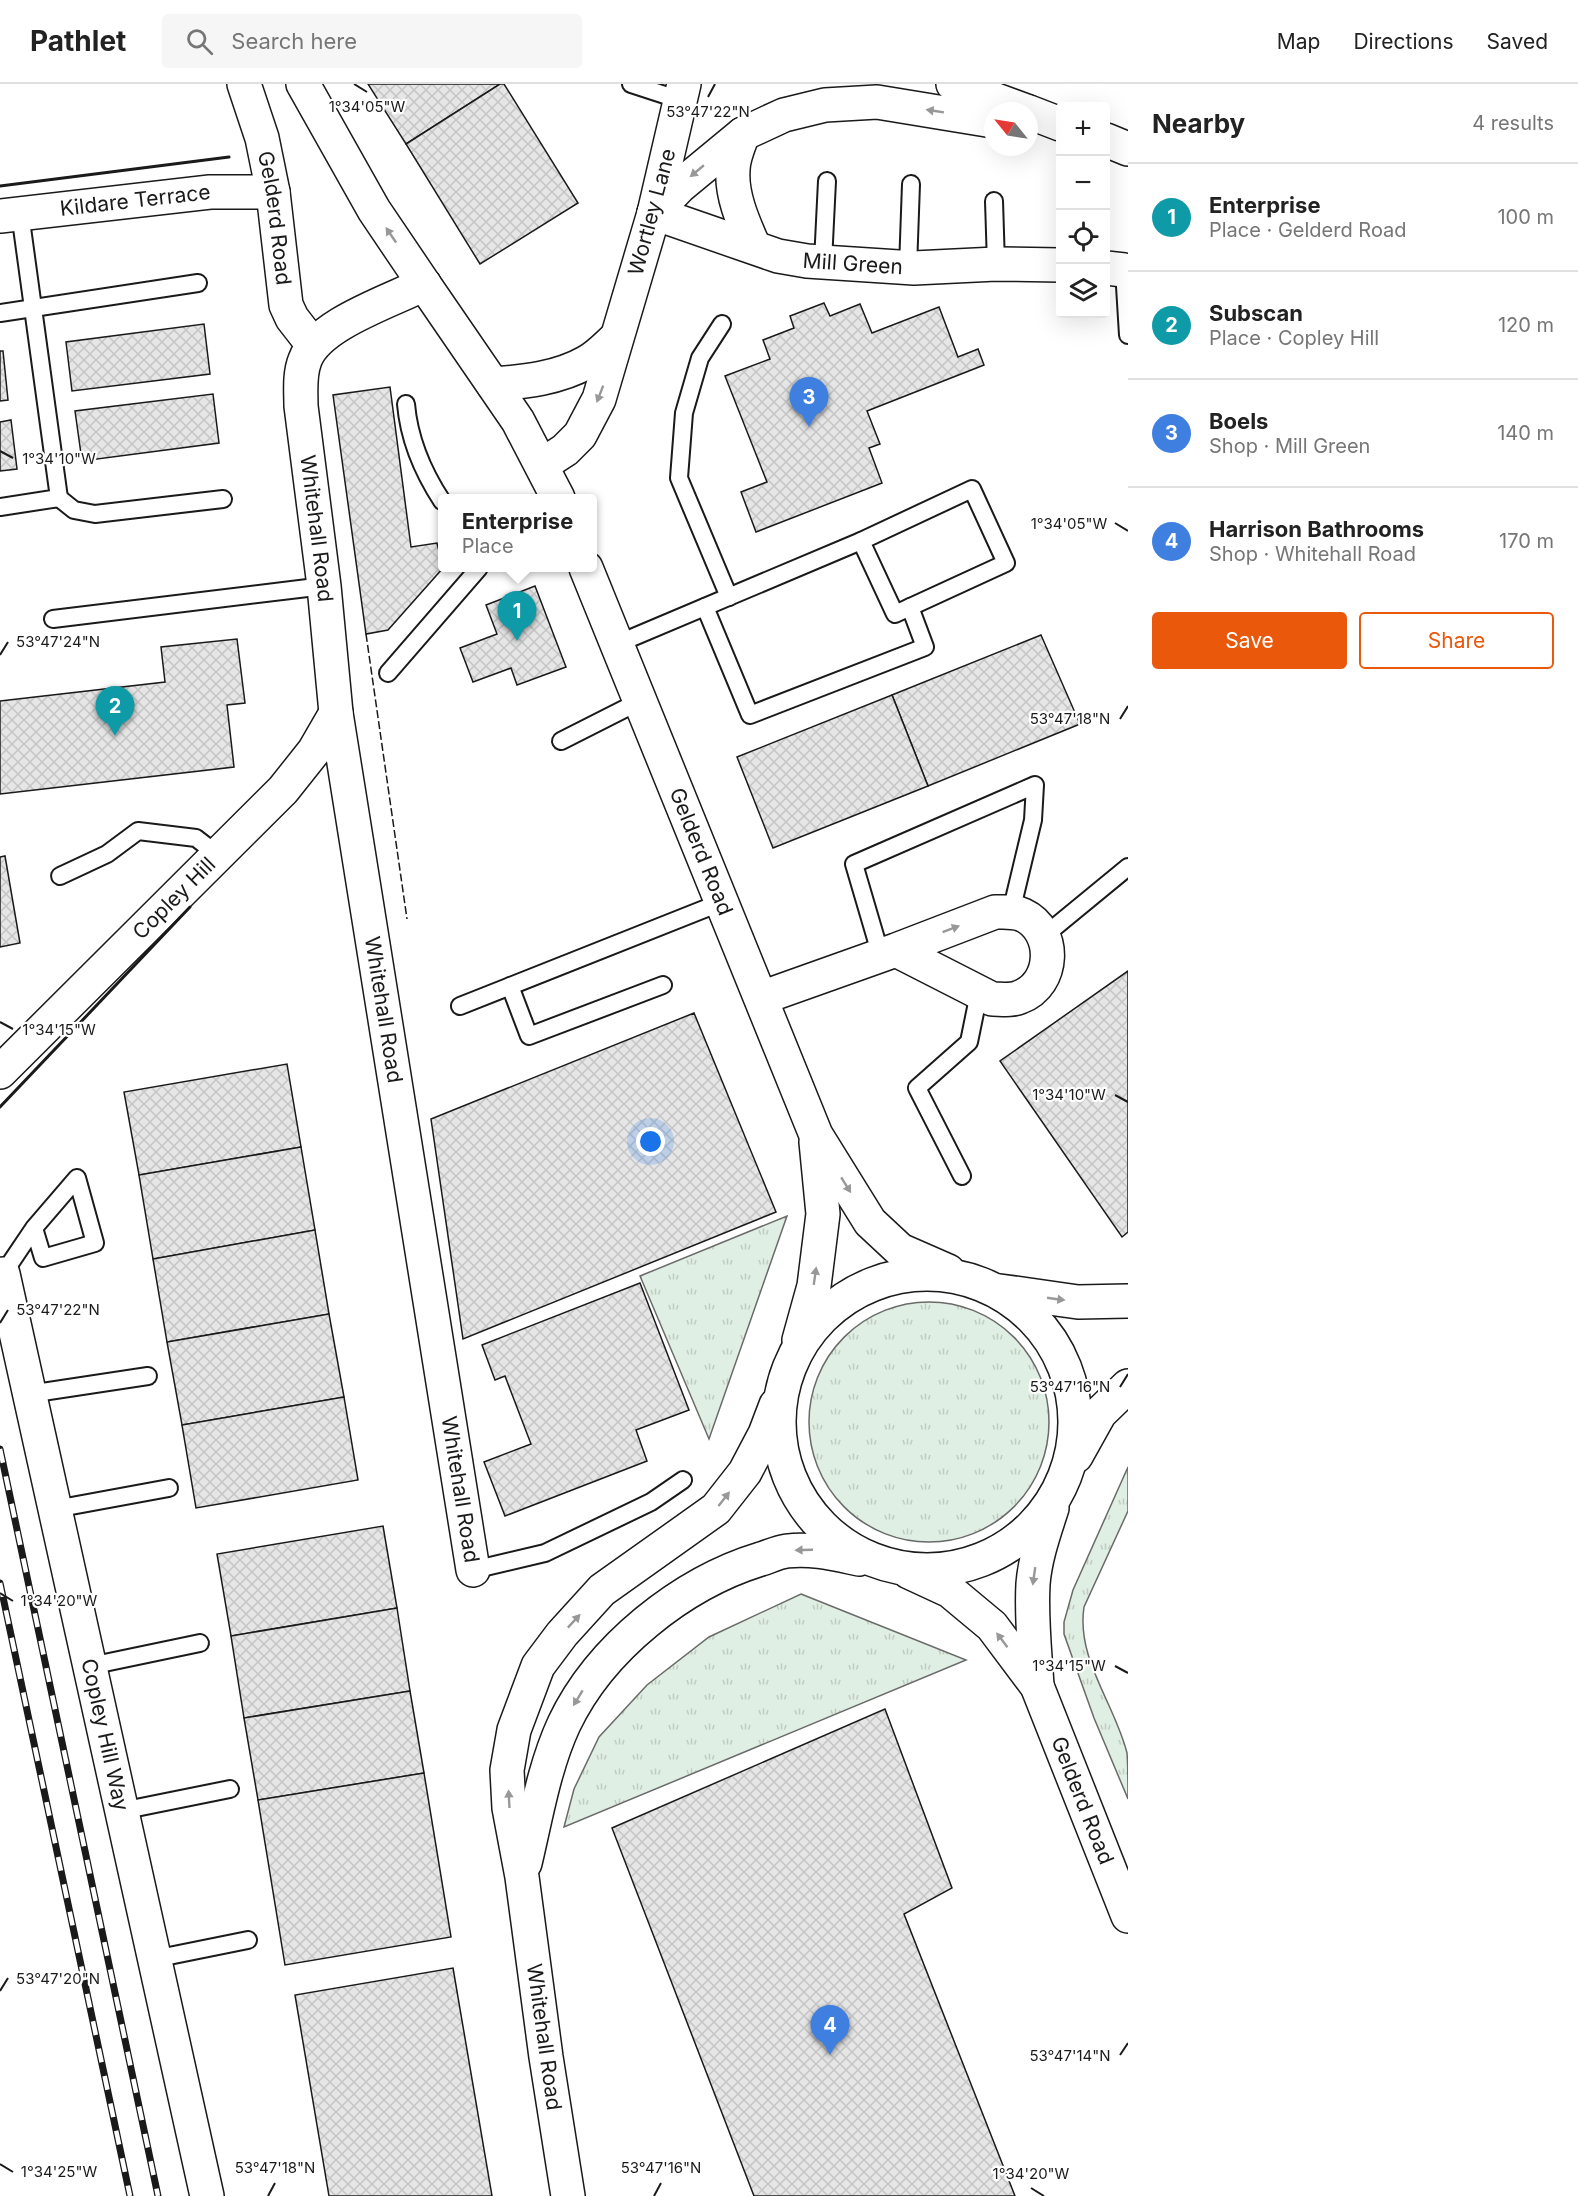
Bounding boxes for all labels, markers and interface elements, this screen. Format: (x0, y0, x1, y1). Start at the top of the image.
search box (162, 14, 582, 68)
text: Pathlet (30, 24, 126, 58)
icon: search (183, 25, 216, 58)
text: Search here (231, 28, 357, 54)
text: Map (1277, 29, 1320, 54)
text: Directions (1353, 29, 1454, 54)
text: Saved (1487, 29, 1548, 54)
text: 1°34'05"W (329, 97, 406, 116)
text: 53°47'22"N (666, 102, 750, 121)
north arrow (984, 102, 1038, 156)
map controls (1056, 102, 1110, 318)
button: + (1056, 102, 1110, 156)
one-way arrow (926, 107, 945, 116)
text: Nearby (1152, 108, 1245, 139)
text: 4 results (1472, 111, 1554, 135)
street label: Wortley Lane (623, 146, 680, 278)
street label: Gelderd Road (253, 149, 297, 286)
button: − (1056, 156, 1110, 210)
one-way arrow (690, 164, 705, 177)
street label: Kildare Terrace (58, 179, 212, 221)
text: Enterprise (1209, 192, 1321, 218)
text: 1 (1167, 205, 1176, 229)
text: 100 m (1497, 205, 1554, 229)
button: locate (1056, 210, 1110, 264)
text: Place · Gelderd Road (1209, 218, 1407, 242)
one-way arrow (385, 228, 397, 244)
street label: Mill Green (802, 248, 904, 279)
button: layers (1056, 264, 1110, 318)
text: Subscan (1209, 300, 1303, 326)
text: 2 (1165, 313, 1178, 337)
text: 120 m (1498, 313, 1554, 337)
text: Place · Copley Hill (1209, 326, 1379, 350)
pin: 3 (790, 378, 828, 427)
one-way arrow (595, 386, 605, 404)
text: Boels (1209, 408, 1268, 434)
text: 3 (1165, 421, 1178, 445)
text: 140 m (1497, 421, 1554, 445)
text: Shop · Mill Green (1209, 434, 1370, 458)
text: 1°34'10"W (22, 449, 96, 468)
street label: Whitehall Road (295, 453, 338, 603)
popup (438, 494, 597, 572)
text: Enterprise (462, 508, 573, 534)
text: 1°34'05"W (1031, 514, 1108, 533)
text: Harrison Bathrooms (1209, 516, 1424, 542)
text: 4 (1165, 529, 1178, 553)
text: 170 m (1499, 529, 1554, 553)
text: Place (462, 534, 514, 558)
text: Shop · Whitehall Road (1209, 542, 1416, 566)
pin: 1 (498, 592, 536, 641)
button: Save (1152, 612, 1347, 669)
button: Share (1359, 612, 1554, 669)
text: 53°47'24"N (16, 632, 100, 651)
pin: 2 (96, 686, 134, 736)
text: 53°47'18"N (1030, 709, 1110, 728)
street label: Gelderd Road (665, 784, 738, 919)
street label: Copley Hill (127, 852, 220, 944)
one-way arrow (942, 924, 960, 934)
street label: Whitehall Road (360, 934, 408, 1085)
text: 1°34'15"W (22, 1020, 96, 1039)
text: 1°34'10"W (1032, 1085, 1106, 1104)
your location (636, 1127, 665, 1156)
one-way arrow (841, 1177, 852, 1193)
one-way arrow (810, 1267, 819, 1286)
one-way arrow (1047, 1294, 1066, 1303)
text: 53°47'22"N (16, 1300, 100, 1319)
text: 53°47'16"N (1030, 1377, 1110, 1396)
street label: Whitehall Road (437, 1414, 485, 1565)
one-way arrow (718, 1491, 730, 1507)
one-way arrow (795, 1546, 814, 1555)
one-way arrow (1030, 1567, 1039, 1586)
text: 1°34'20"W (21, 1591, 98, 1610)
one-way arrow (567, 1614, 580, 1629)
one-way arrow (996, 1632, 1008, 1648)
street label: Copley Hill Way (76, 1656, 134, 1813)
text: 1°34'15"W (1032, 1656, 1106, 1675)
one-way arrow (573, 1690, 584, 1706)
street label: Gelderd Road (1046, 1733, 1119, 1868)
one-way arrow (504, 1789, 513, 1808)
street label: Whitehall Road (522, 1962, 567, 2112)
text: 53°47'20"N (16, 1969, 100, 1988)
pin: 4 (810, 2006, 850, 2055)
text: 53°47'14"N (1029, 2046, 1111, 2065)
text: 53°47'18"N (235, 2158, 315, 2177)
text: 53°47'16"N (621, 2158, 701, 2177)
text: 1°34'25"W (21, 2162, 97, 2181)
text: 1°34'20"W (993, 2164, 1070, 2183)

